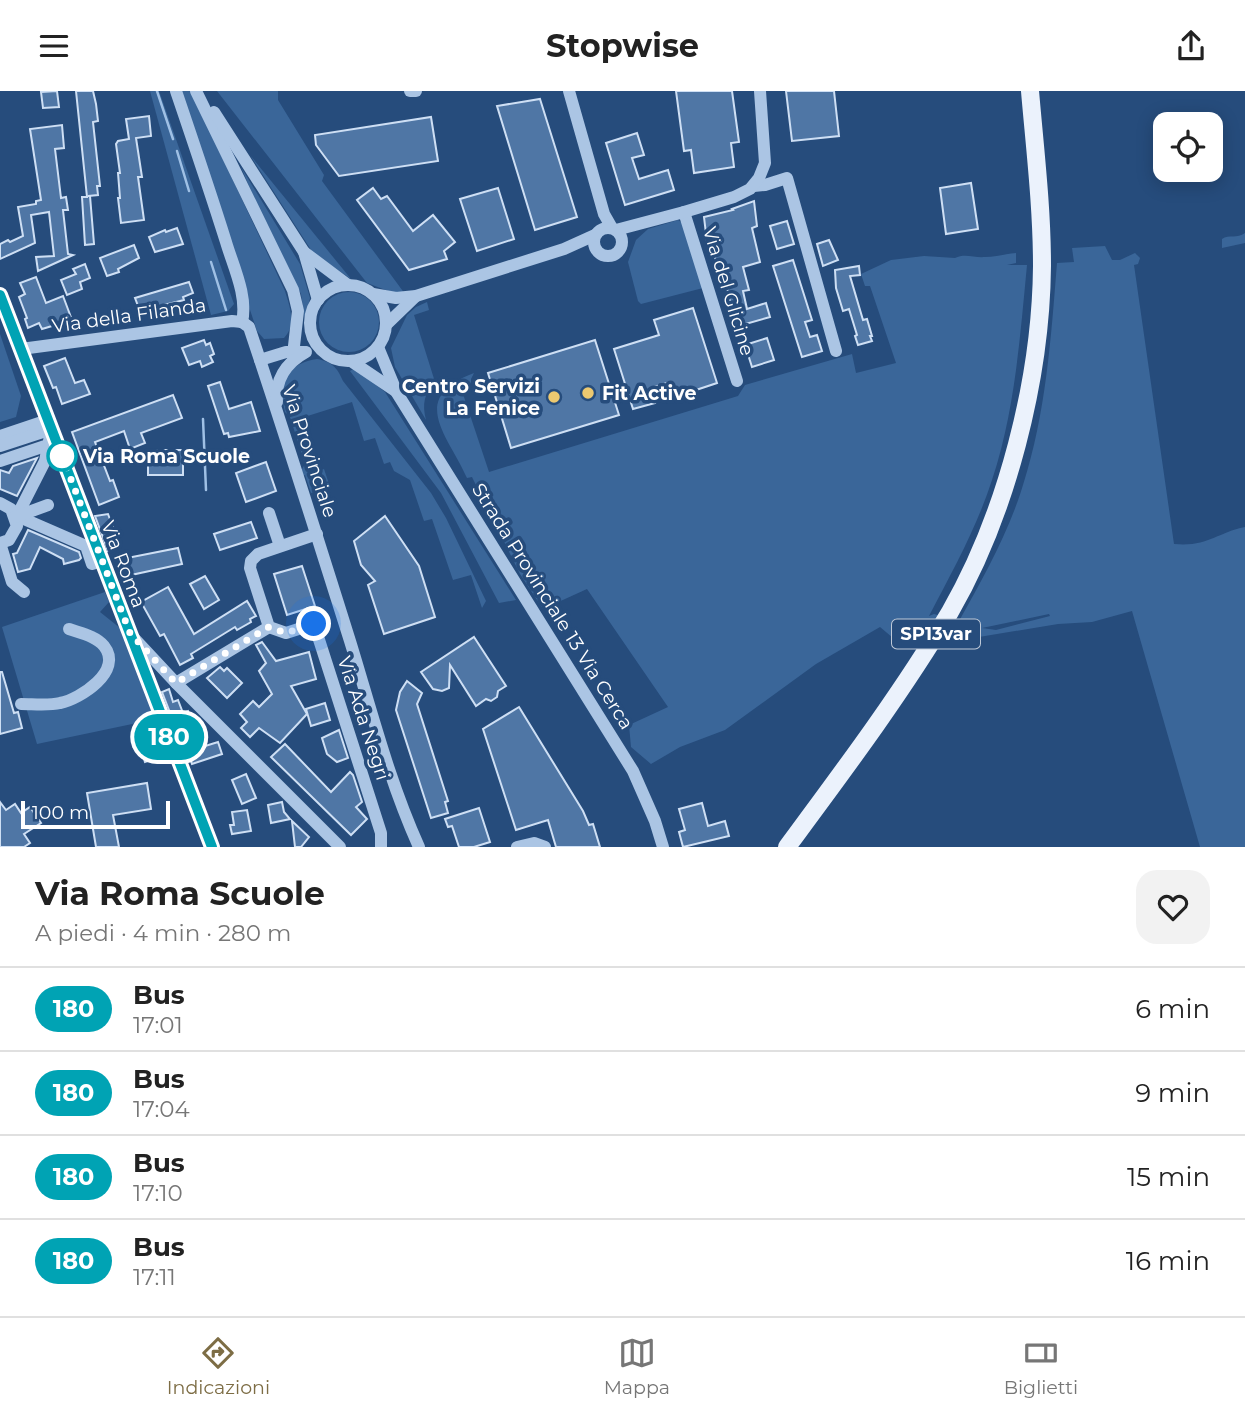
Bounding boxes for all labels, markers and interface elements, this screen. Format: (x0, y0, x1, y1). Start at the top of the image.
text: Stopwise (546, 26, 699, 65)
icon: menu (35, 27, 73, 65)
icon: share (1172, 27, 1210, 65)
map controls (1153, 112, 1223, 182)
button: locate (1153, 112, 1223, 182)
street label: Via del Glicine (698, 224, 759, 358)
street label: Via della Filanda (51, 293, 208, 338)
place label: Centro Servizi La Fenice (402, 375, 540, 420)
street label: Via Provinciale (277, 382, 342, 520)
place label: Fit Active (602, 382, 696, 405)
marker: Fit Active (580, 385, 596, 401)
marker: Centro Servizi La Fenice (546, 389, 562, 405)
marker: Via Roma Scuole (47, 441, 77, 471)
place label: Via Roma Scuole (82, 445, 250, 468)
street label: Strada Provinciale 13 Via Cerca (467, 479, 638, 734)
street label: Via Roma (96, 517, 151, 611)
your location (296, 606, 331, 641)
road number: SP13var (892, 619, 980, 649)
street label: Via Ada Negri (333, 653, 394, 783)
line badge: 180 (129, 714, 209, 760)
text: 180 (148, 722, 190, 751)
scale bar (21, 798, 170, 830)
text: 100 m (32, 801, 89, 824)
button: heart (1136, 870, 1210, 944)
text: Via Roma Scuole (35, 873, 325, 913)
text: A piedi · 4 min · 280 m (35, 919, 291, 947)
text: Bus (133, 979, 185, 1011)
text: 6 min (1135, 993, 1210, 1025)
text: 180 (53, 994, 94, 1023)
text: 17:01 (133, 1011, 183, 1039)
text: Bus (133, 1063, 185, 1095)
text: 9 min (1135, 1077, 1210, 1109)
text: 180 (53, 1078, 94, 1107)
text: 17:04 (133, 1095, 190, 1123)
text: Bus (133, 1147, 185, 1179)
text: 15 min (1127, 1161, 1210, 1193)
text: 180 (53, 1162, 94, 1191)
text: 17:10 (133, 1179, 183, 1207)
text: Bus (133, 1231, 185, 1263)
text: 16 min (1126, 1245, 1210, 1277)
text: 180 (53, 1246, 94, 1275)
text: 17:11 (133, 1263, 176, 1291)
tab: Indicazioni (167, 1334, 270, 1399)
tab: Mappa (604, 1334, 670, 1399)
tab: Biglietti (1004, 1334, 1078, 1399)

